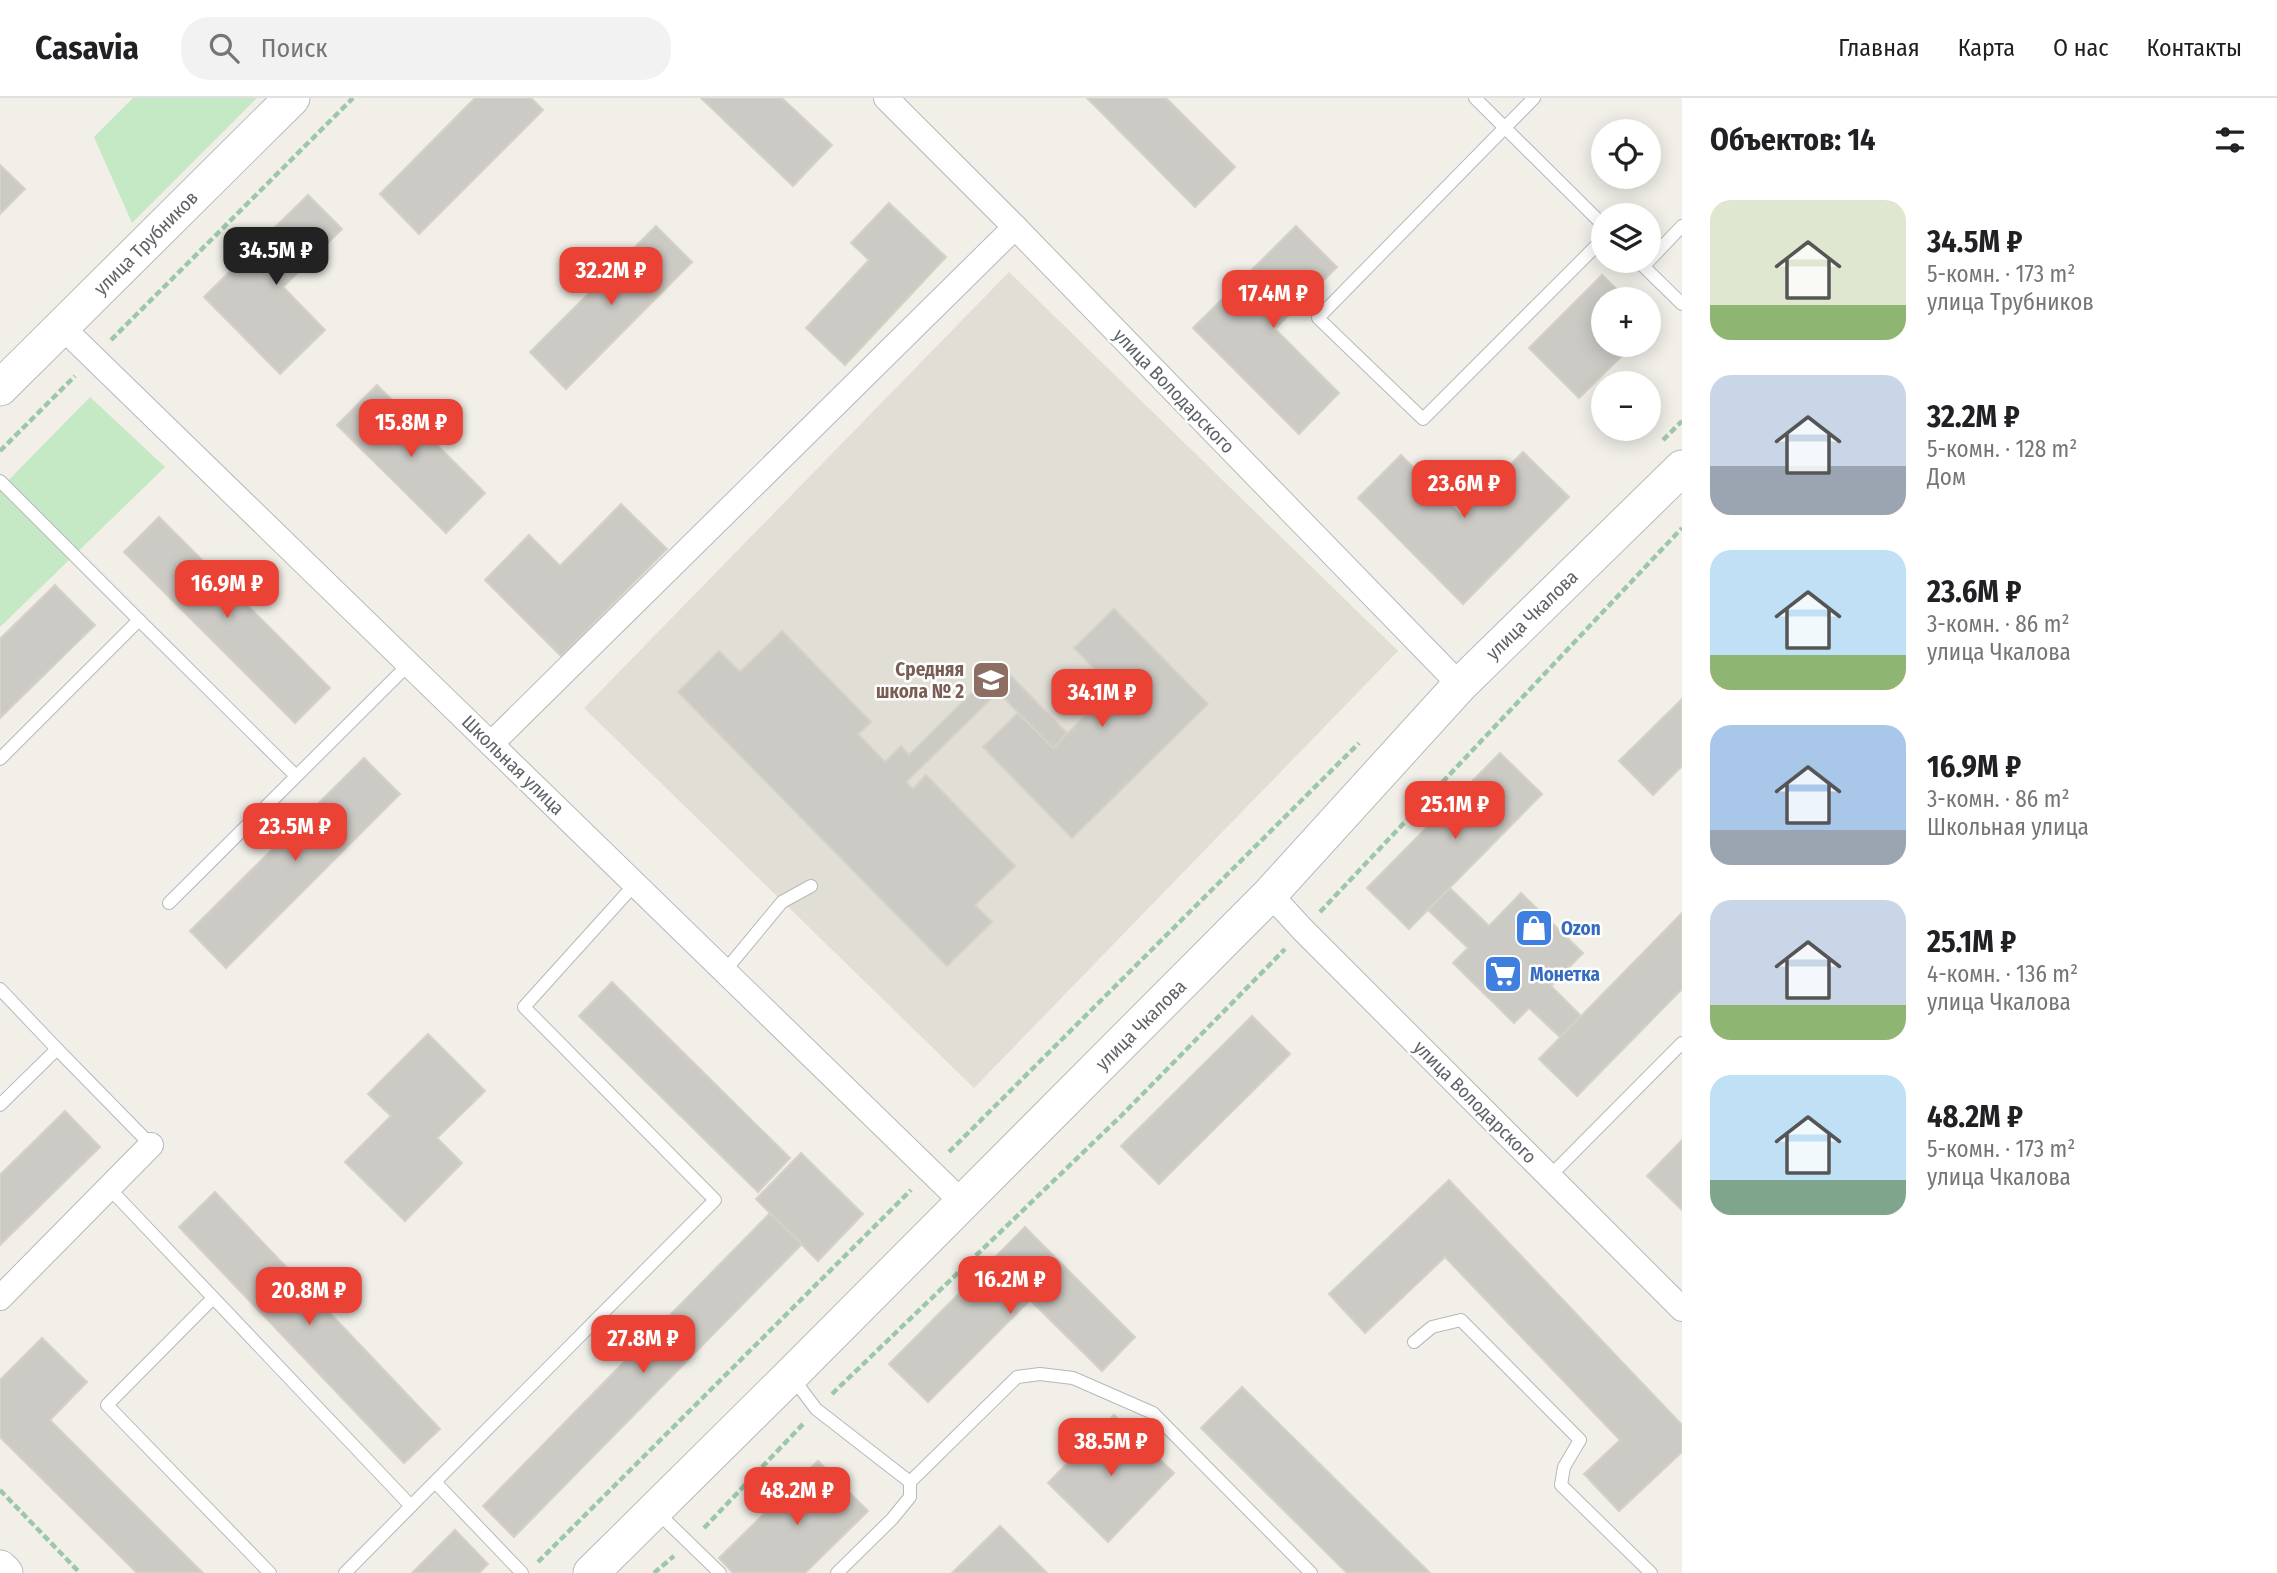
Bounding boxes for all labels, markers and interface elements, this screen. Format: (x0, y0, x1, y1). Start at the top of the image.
search box (181, 17, 671, 80)
text: Casavia (35, 28, 139, 68)
icon: search (205, 29, 243, 67)
text: Поиск (261, 33, 328, 64)
text: Главная (1838, 34, 1920, 62)
text: Карта (1958, 34, 2015, 62)
text: О нас (2053, 34, 2108, 62)
text: Контакты (2146, 34, 2242, 62)
map controls (1591, 119, 1661, 441)
button: locate (1591, 119, 1661, 189)
icon: filters (2211, 121, 2249, 159)
text: Объектов: 14 (1710, 122, 1876, 158)
street label: улица Трубников (89, 186, 203, 300)
button: layers (1591, 203, 1661, 273)
text: 34.5M ₽ (1927, 224, 2023, 260)
pin: 34.5M ₽ (211, 228, 341, 287)
icon: home (1766, 228, 1850, 312)
text: 34.5M ₽ (239, 236, 313, 264)
pin: 32.2M ₽ (546, 248, 676, 307)
text: 32.2M ₽ (575, 256, 647, 284)
text: 5-комн. · 173 m² (1927, 260, 2075, 288)
pin: 17.4M ₽ (1208, 271, 1338, 330)
text: 17.4M ₽ (1238, 279, 1308, 307)
button: + (1591, 287, 1661, 357)
text: улица Трубников (1927, 288, 2094, 316)
street label: улица Володарского (1109, 324, 1239, 458)
button: − (1591, 371, 1661, 441)
text: 32.2M ₽ (1927, 399, 2020, 435)
pin: 15.8M ₽ (346, 400, 476, 459)
icon: home (1766, 403, 1850, 487)
text: 15.8M ₽ (375, 408, 447, 436)
text: 5-комн. · 128 m² (1927, 435, 2077, 463)
pin: 23.6M ₽ (1399, 460, 1529, 520)
text: Дом (1927, 463, 1966, 491)
text: 23.6M ₽ (1428, 469, 1500, 497)
pin: 16.9M ₽ (162, 560, 292, 620)
street label: улица Чкалова (1481, 565, 1583, 665)
text: 16.9M ₽ (191, 569, 263, 597)
text: 23.6M ₽ (1927, 574, 2021, 610)
icon: home (1766, 578, 1850, 662)
text: 3-комн. · 86 m² (1927, 610, 2070, 638)
text: улица Чкалова (1927, 638, 2071, 666)
place label: Средняя школа № 2 (876, 658, 964, 703)
school or university icon: Средняя школа № 2 (970, 659, 1012, 701)
pin: 34.1M ₽ (1037, 670, 1167, 729)
text: 34.1M ₽ (1067, 678, 1137, 706)
street label: Школьная улица (457, 710, 569, 820)
text: 16.9M ₽ (1927, 749, 2021, 785)
icon: home (1766, 753, 1850, 837)
pin: 25.1M ₽ (1390, 782, 1520, 841)
text: 3-комн. · 86 m² (1927, 785, 2070, 813)
text: 25.1M ₽ (1421, 790, 1489, 818)
pin: 23.5M ₽ (230, 804, 360, 863)
text: 23.5M ₽ (259, 812, 331, 840)
text: Школьная улица (1927, 813, 2089, 841)
shop icon: Ozon (1513, 907, 1555, 949)
place label: Ozon (1561, 917, 1601, 940)
text: 25.1M ₽ (1927, 924, 2016, 960)
icon: home (1766, 928, 1850, 1012)
supermarket icon: Монетка (1482, 953, 1524, 995)
text: 4-комн. · 136 m² (1927, 960, 2078, 988)
place label: Монетка (1530, 963, 1600, 986)
street label: улица Чкалова (1091, 975, 1191, 1075)
text: улица Чкалова (1927, 988, 2071, 1016)
street label: улица Володарского (1409, 1036, 1541, 1168)
text: 48.2M ₽ (1927, 1099, 2023, 1135)
icon: home (1766, 1103, 1850, 1187)
text: 5-комн. · 173 m² (1927, 1135, 2075, 1163)
text: улица Чкалова (1927, 1163, 2071, 1191)
pin: 16.2M ₽ (945, 1256, 1075, 1316)
text: 16.2M ₽ (974, 1265, 1046, 1293)
pin: 20.8M ₽ (244, 1268, 374, 1327)
text: 20.8M ₽ (272, 1276, 346, 1304)
pin: 27.8M ₽ (578, 1316, 708, 1375)
text: 27.8M ₽ (607, 1324, 679, 1352)
pin: 38.5M ₽ (1046, 1418, 1176, 1478)
text: 38.5M ₽ (1074, 1427, 1148, 1455)
pin: 48.2M ₽ (732, 1468, 862, 1527)
text: 48.2M ₽ (760, 1476, 834, 1504)

